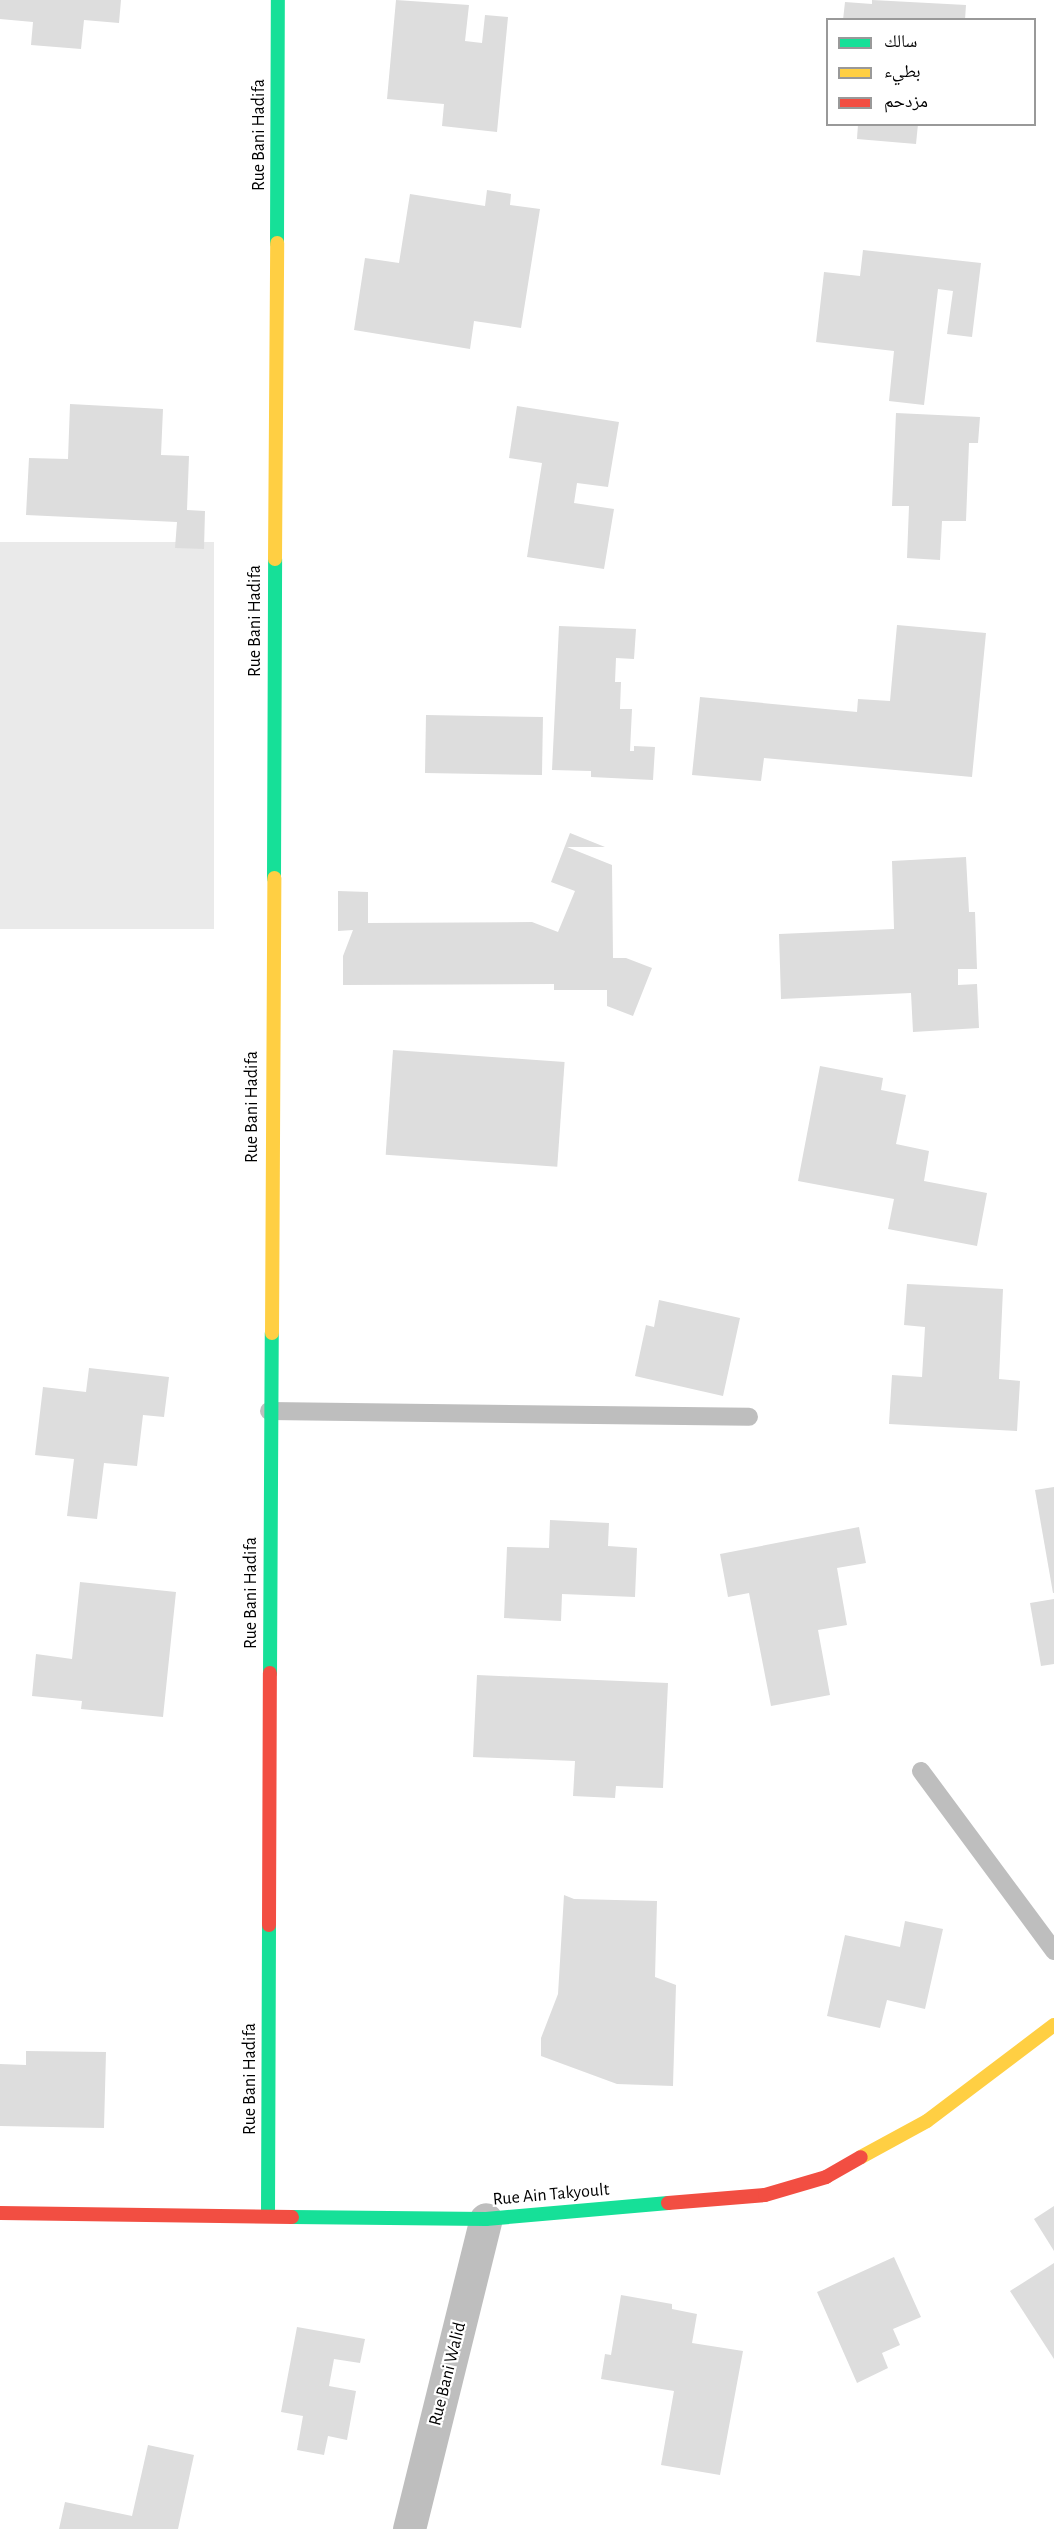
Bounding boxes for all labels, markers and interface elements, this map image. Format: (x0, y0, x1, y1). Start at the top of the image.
legend (826, 18, 1036, 126)
text: سالك (884, 33, 917, 51)
text: بطيء (884, 63, 921, 81)
street label: Rue Bani Hadifa (248, 79, 270, 191)
text: مزدحم (884, 93, 928, 111)
street label: Rue Bani Hadifa (244, 565, 266, 677)
street label: Rue Bani Hadifa (241, 1051, 263, 1163)
street label: Rue Bani Hadifa (240, 1537, 262, 1649)
street label: Rue Bani Hadifa (239, 2023, 261, 2135)
street label: Rue Ain Takyoult (492, 2179, 610, 2211)
street label: Rue Bani Walid (425, 2320, 471, 2428)

